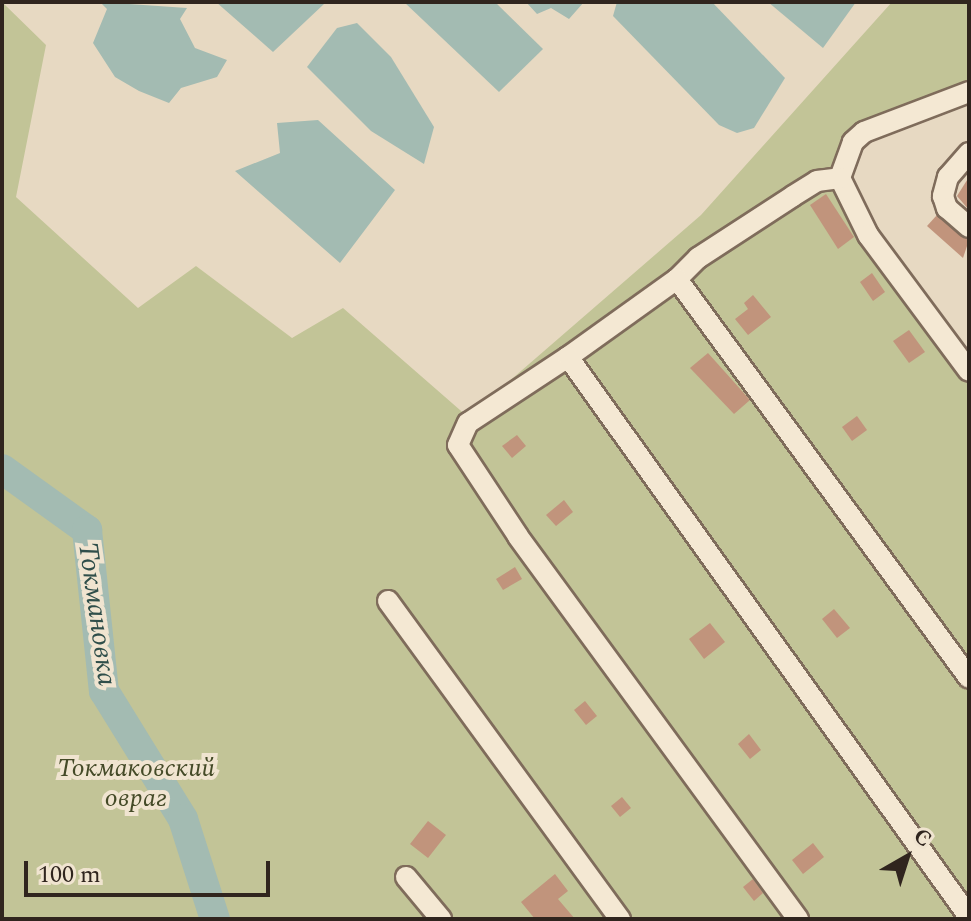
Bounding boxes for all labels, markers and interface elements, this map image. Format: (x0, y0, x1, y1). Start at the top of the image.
water label: Токмановка (70, 540, 124, 688)
park label: Токмаковский овраг (57, 753, 215, 814)
north arrow (867, 817, 947, 897)
text: С (906, 820, 939, 856)
scale bar (28, 845, 274, 895)
text: 100 m (38, 857, 101, 893)

